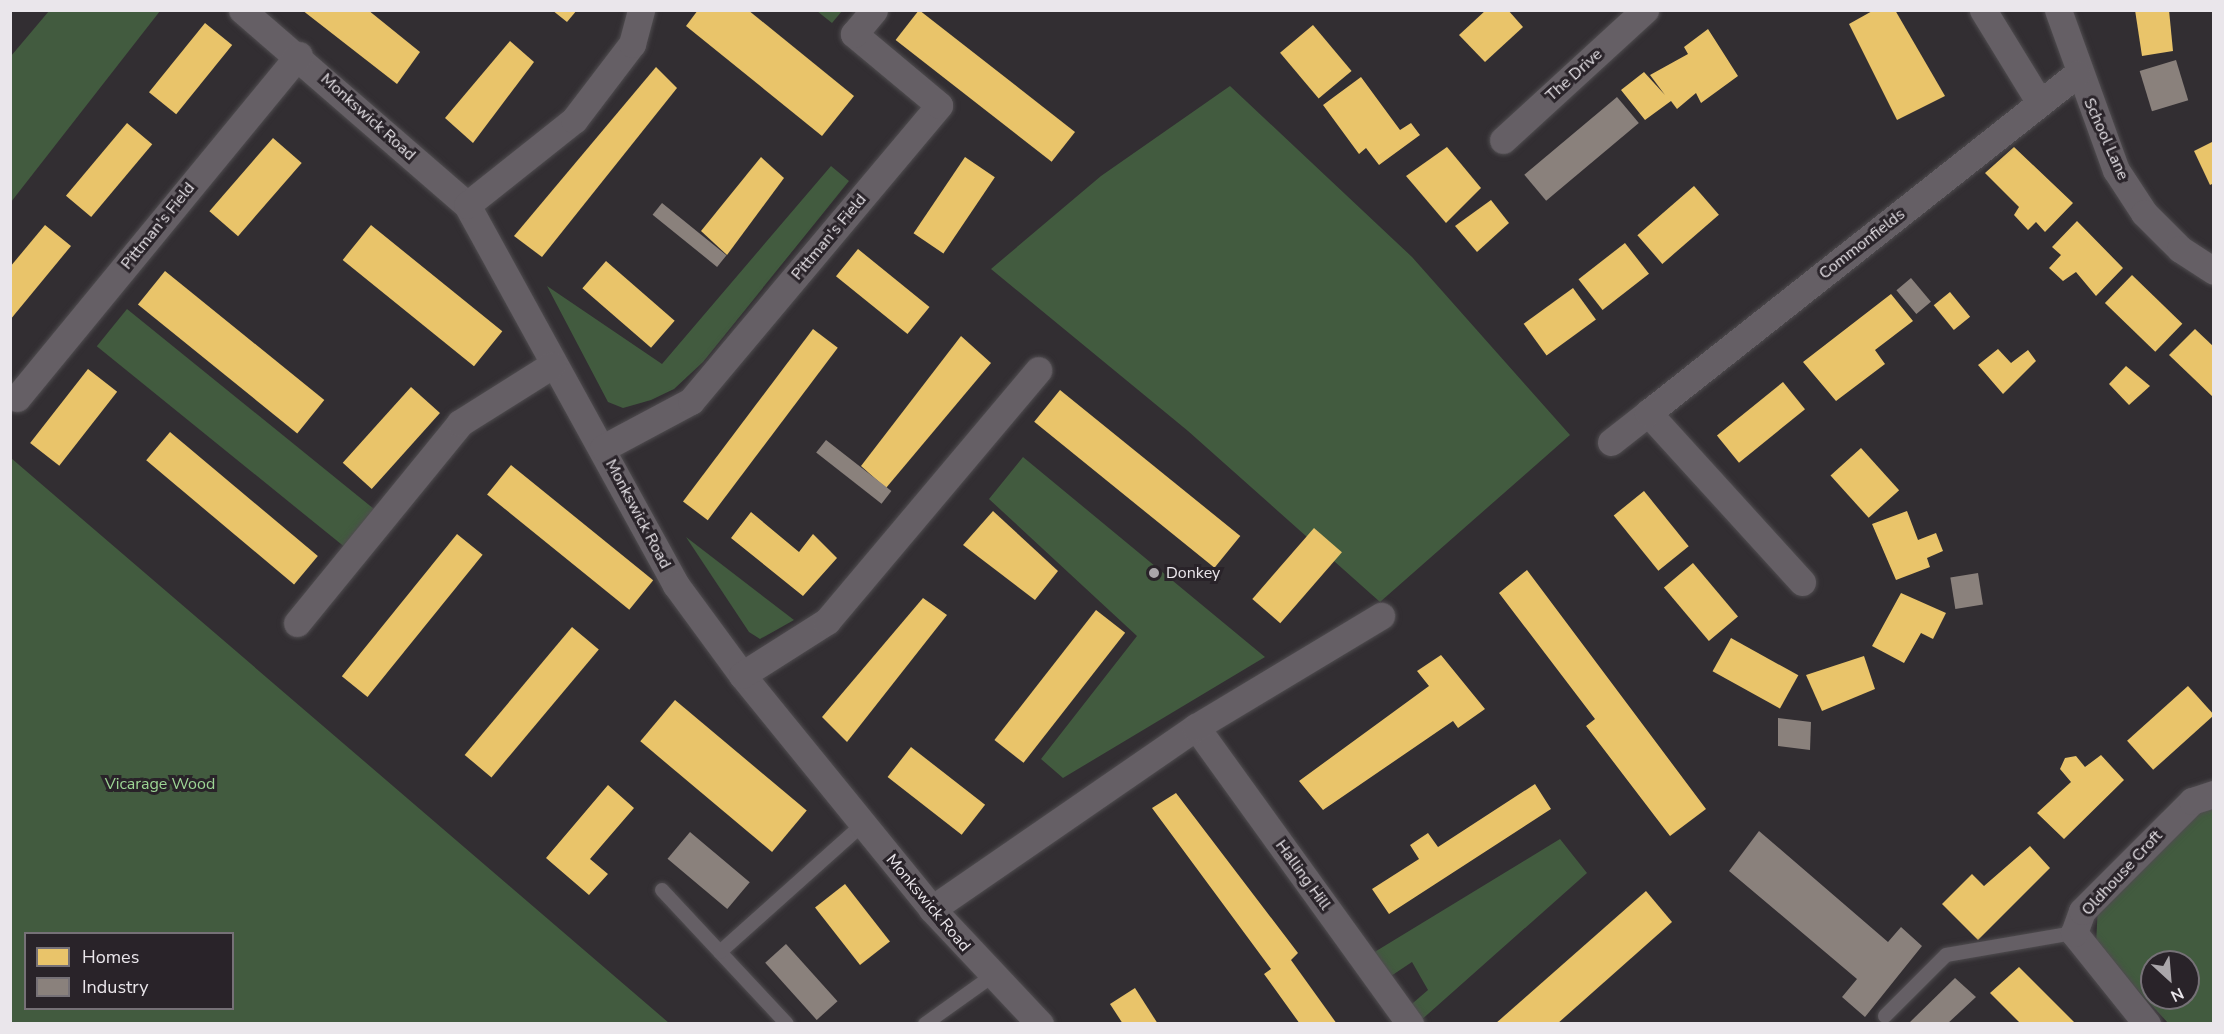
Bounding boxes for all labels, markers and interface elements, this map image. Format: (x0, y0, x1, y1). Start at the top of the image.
street label: The Drive (1542, 45, 1606, 105)
street label: Monkswick Road (317, 69, 419, 165)
street label: School Lane (2079, 95, 2133, 183)
street label: Pittman's Field (117, 179, 199, 273)
street label: Pittman's Field (787, 190, 871, 284)
street label: Commonfields (1815, 205, 1909, 283)
street label: Monkswick Road (601, 456, 675, 572)
place label: Donkey (1166, 563, 1220, 583)
marker: Donkey (1147, 566, 1161, 580)
park label: Vicarage Wood (105, 774, 215, 794)
street label: Oldhouse Croft (2078, 826, 2166, 920)
street label: Halling Hill (1271, 836, 1335, 914)
street label: Monkswick Road (882, 850, 974, 956)
legend (24, 932, 234, 1010)
text: Homes (82, 945, 139, 969)
north arrow (2140, 950, 2200, 1010)
text: Industry (82, 975, 149, 999)
text: N (2167, 982, 2187, 1007)

